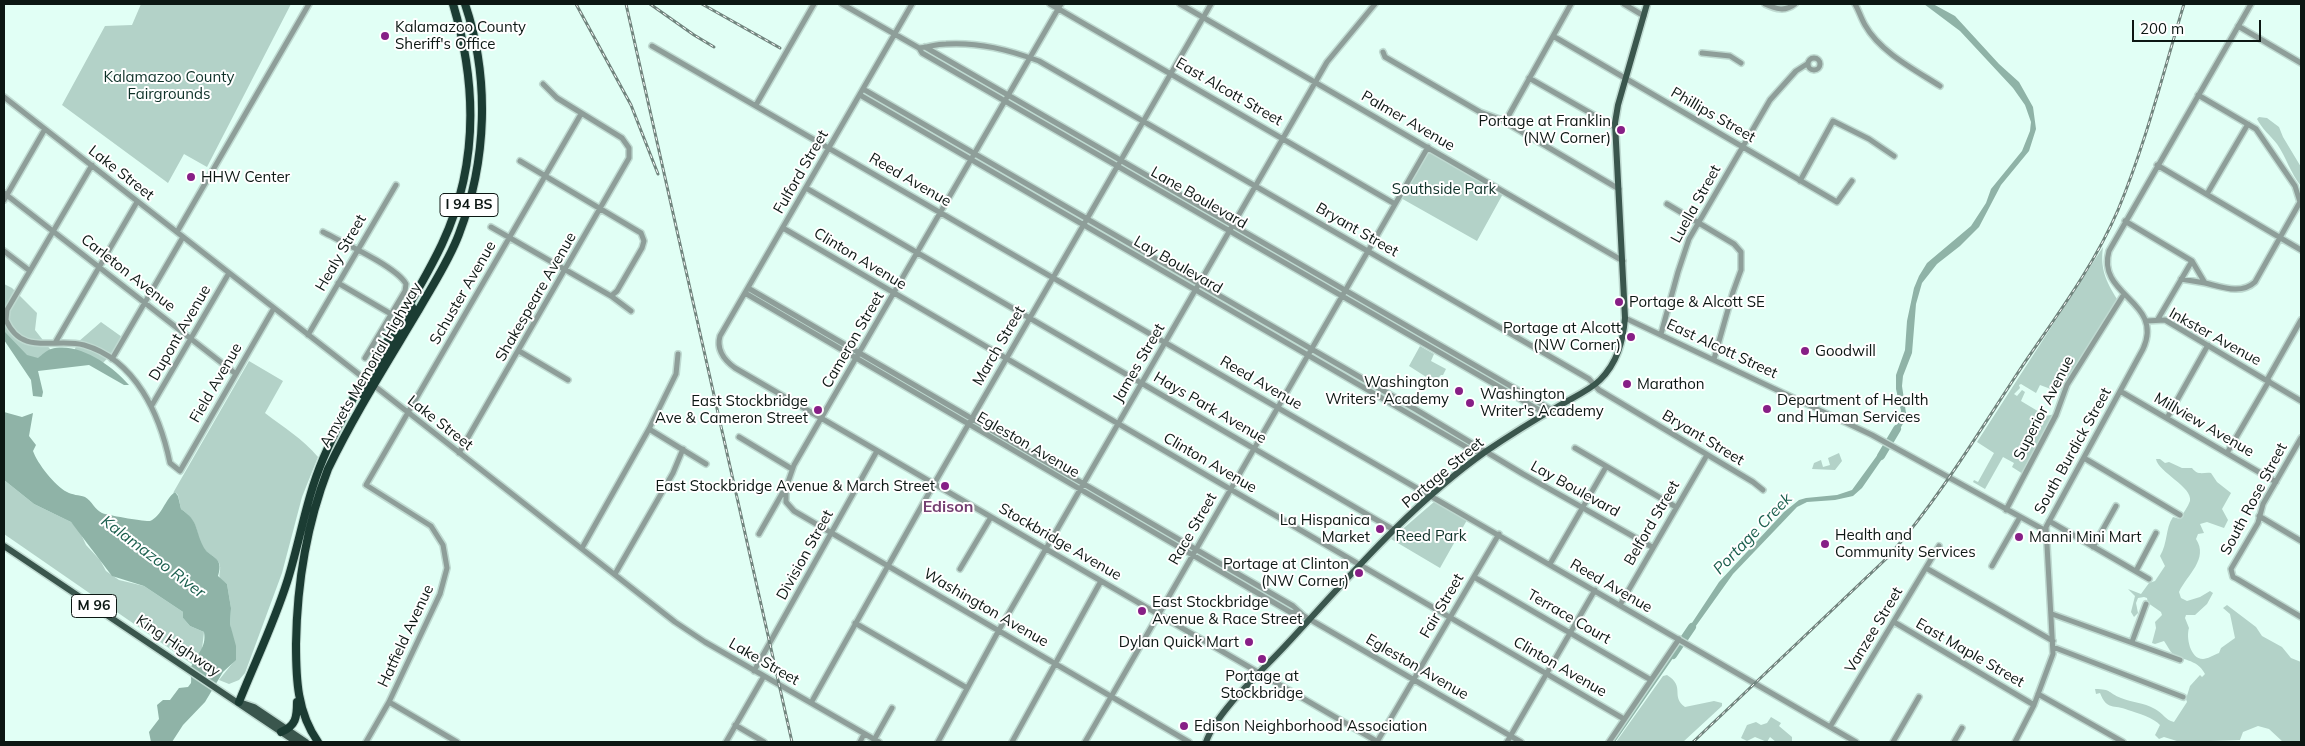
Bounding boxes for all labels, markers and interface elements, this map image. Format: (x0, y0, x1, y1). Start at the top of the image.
scale bar (2135, 10, 2264, 42)
place label: Kalamazoo County Sheriff's Office (395, 18, 526, 53)
text: 200 m (2140, 19, 2184, 38)
marker: Kalamazoo County Sheriff's Office (379, 30, 391, 42)
street label: East Alcott Street (1172, 54, 1286, 130)
park label: Kalamazoo County Fairgrounds (104, 68, 234, 103)
street label: Phillips Street (1668, 84, 1758, 146)
street label: Palmer Avenue (1358, 87, 1458, 155)
place label: Portage at Franklin (NW Corner) (1479, 112, 1611, 147)
marker: Portage at Franklin (NW Corner) (1615, 124, 1627, 136)
street label: Fulford Street (770, 127, 832, 217)
street label: Lake Street (85, 142, 157, 204)
street label: Reed Avenue (866, 149, 954, 211)
street label: Luella Street (1667, 162, 1725, 246)
street label: Lane Boulevard (1148, 163, 1250, 233)
place label: HHW Center (201, 168, 290, 186)
marker: HHW Center (185, 171, 197, 183)
park label: Southside Park (1392, 180, 1496, 198)
road number: I 94 BS (440, 194, 498, 216)
street label: Bryant Street (1313, 199, 1401, 261)
street label: Healy Street (312, 211, 370, 295)
street label: Clinton Avenue (810, 224, 910, 294)
street label: Shakespeare Avenue (492, 229, 580, 365)
street label: Carleton Avenue (77, 231, 179, 315)
street label: Lay Boulevard (1131, 232, 1225, 298)
street label: Schuster Avenue (426, 238, 500, 348)
street label: Amvets Memorial Highway (316, 279, 426, 451)
street label: Dupont Avenue (145, 282, 215, 384)
street label: Cameron Street (818, 289, 888, 391)
place label: Portage & Alcott SE (1629, 293, 1765, 311)
marker: Portage & Alcott SE (1613, 296, 1625, 308)
street label: March Street (969, 303, 1029, 389)
street label: Inkster Avenue (2166, 304, 2264, 370)
street label: East Alcott Street (1664, 315, 1780, 383)
place label: Portage at Alcott (NW Corner) (1503, 319, 1621, 354)
street label: James Street (1109, 320, 1169, 406)
marker: Portage at Alcott (NW Corner) (1625, 331, 1637, 343)
street label: Field Avenue (186, 340, 246, 426)
place label: Goodwill (1815, 342, 1876, 360)
marker: Goodwill (1799, 345, 1811, 357)
street label: Reed Avenue (1217, 352, 1305, 414)
street label: Superior Avenue (2010, 353, 2078, 463)
street label: Hays Park Avenue (1150, 368, 1270, 448)
place label: Washington Writers' Academy (1325, 373, 1449, 408)
place label: Marathon (1637, 375, 1705, 393)
marker: Marathon (1621, 378, 1633, 390)
marker: Washington Writers' Academy (1453, 385, 1465, 397)
place label: Washington Writer's Academy (1480, 385, 1604, 420)
street label: South Burdick Street (2031, 385, 2115, 517)
street label: Millview Avenue (2151, 389, 2257, 461)
place label: Department of Health and Human Services (1777, 391, 1928, 426)
street label: Lake Street (404, 392, 476, 454)
place label: East Stockbridge Ave & Cameron Street (655, 392, 808, 427)
marker: Washington Writer's Academy (1464, 397, 1476, 409)
marker: Department of Health and Human Services (1761, 403, 1773, 415)
marker: East Stockbridge Ave & Cameron Street (812, 404, 824, 416)
street label: Bryant Street (1659, 407, 1747, 469)
street label: Egleston Avenue (973, 408, 1083, 482)
street label: Clinton Avenue (1160, 429, 1260, 497)
street label: Portage Street (1399, 434, 1487, 512)
street label: South Rose Street (2217, 440, 2291, 558)
street label: Lay Boulevard (1527, 457, 1623, 521)
place label: East Stockbridge Avenue & March Street (655, 477, 935, 495)
street label: Belford Street (1620, 477, 1684, 569)
marker: East Stockbridge Avenue & March Street (939, 480, 951, 492)
water label: Portage Creek (1709, 489, 1797, 579)
street label: Race Street (1165, 490, 1221, 568)
district label: Edison (923, 497, 973, 517)
street label: Stockbridge Avenue (995, 500, 1125, 584)
street label: Division Street (773, 507, 837, 603)
place label: La Hispanica Market (1280, 511, 1370, 546)
water label: Kalamazoo River (97, 512, 209, 602)
marker: La Hispanica Market (1374, 523, 1386, 535)
place label: Health and Community Services (1835, 526, 1976, 561)
park label: Reed Park (1395, 527, 1467, 545)
place label: Manni Mini Mart (2029, 528, 2142, 546)
marker: Manni Mini Mart (2013, 531, 2025, 543)
marker: Health and Community Services (1819, 538, 1831, 550)
place label: Portage at Clinton (NW Corner) (1223, 555, 1349, 590)
street label: Reed Avenue (1567, 555, 1655, 617)
street label: Washington Avenue (920, 565, 1052, 651)
marker: Portage at Clinton (NW Corner) (1353, 567, 1365, 579)
street label: Fair Street (1416, 571, 1468, 641)
street label: Hatfield Avenue (374, 582, 438, 690)
street label: Vanzee Street (1841, 584, 1907, 676)
street label: Terrace Court (1524, 586, 1614, 648)
place label: East Stockbridge Avenue & Race Street (1152, 593, 1302, 628)
road number: M 96 (72, 594, 116, 618)
marker: East Stockbridge Avenue & Race Street (1136, 605, 1148, 617)
street label: King Highway (133, 611, 223, 681)
street label: East Maple Street (1913, 615, 2027, 691)
street label: Egleston Avenue (1362, 630, 1472, 704)
place label: Dylan Quick Mart (1119, 633, 1239, 651)
street label: Clinton Avenue (1510, 633, 1610, 701)
street label: Lake Street (726, 635, 802, 689)
marker: Dylan Quick Mart (1243, 636, 1255, 648)
marker: Portage at Stockbridge (1256, 653, 1268, 665)
place label: Portage at Stockbridge (1221, 667, 1303, 702)
place label: Edison Neighborhood Association (1194, 717, 1427, 735)
marker: Edison Neighborhood Association (1178, 720, 1190, 732)

